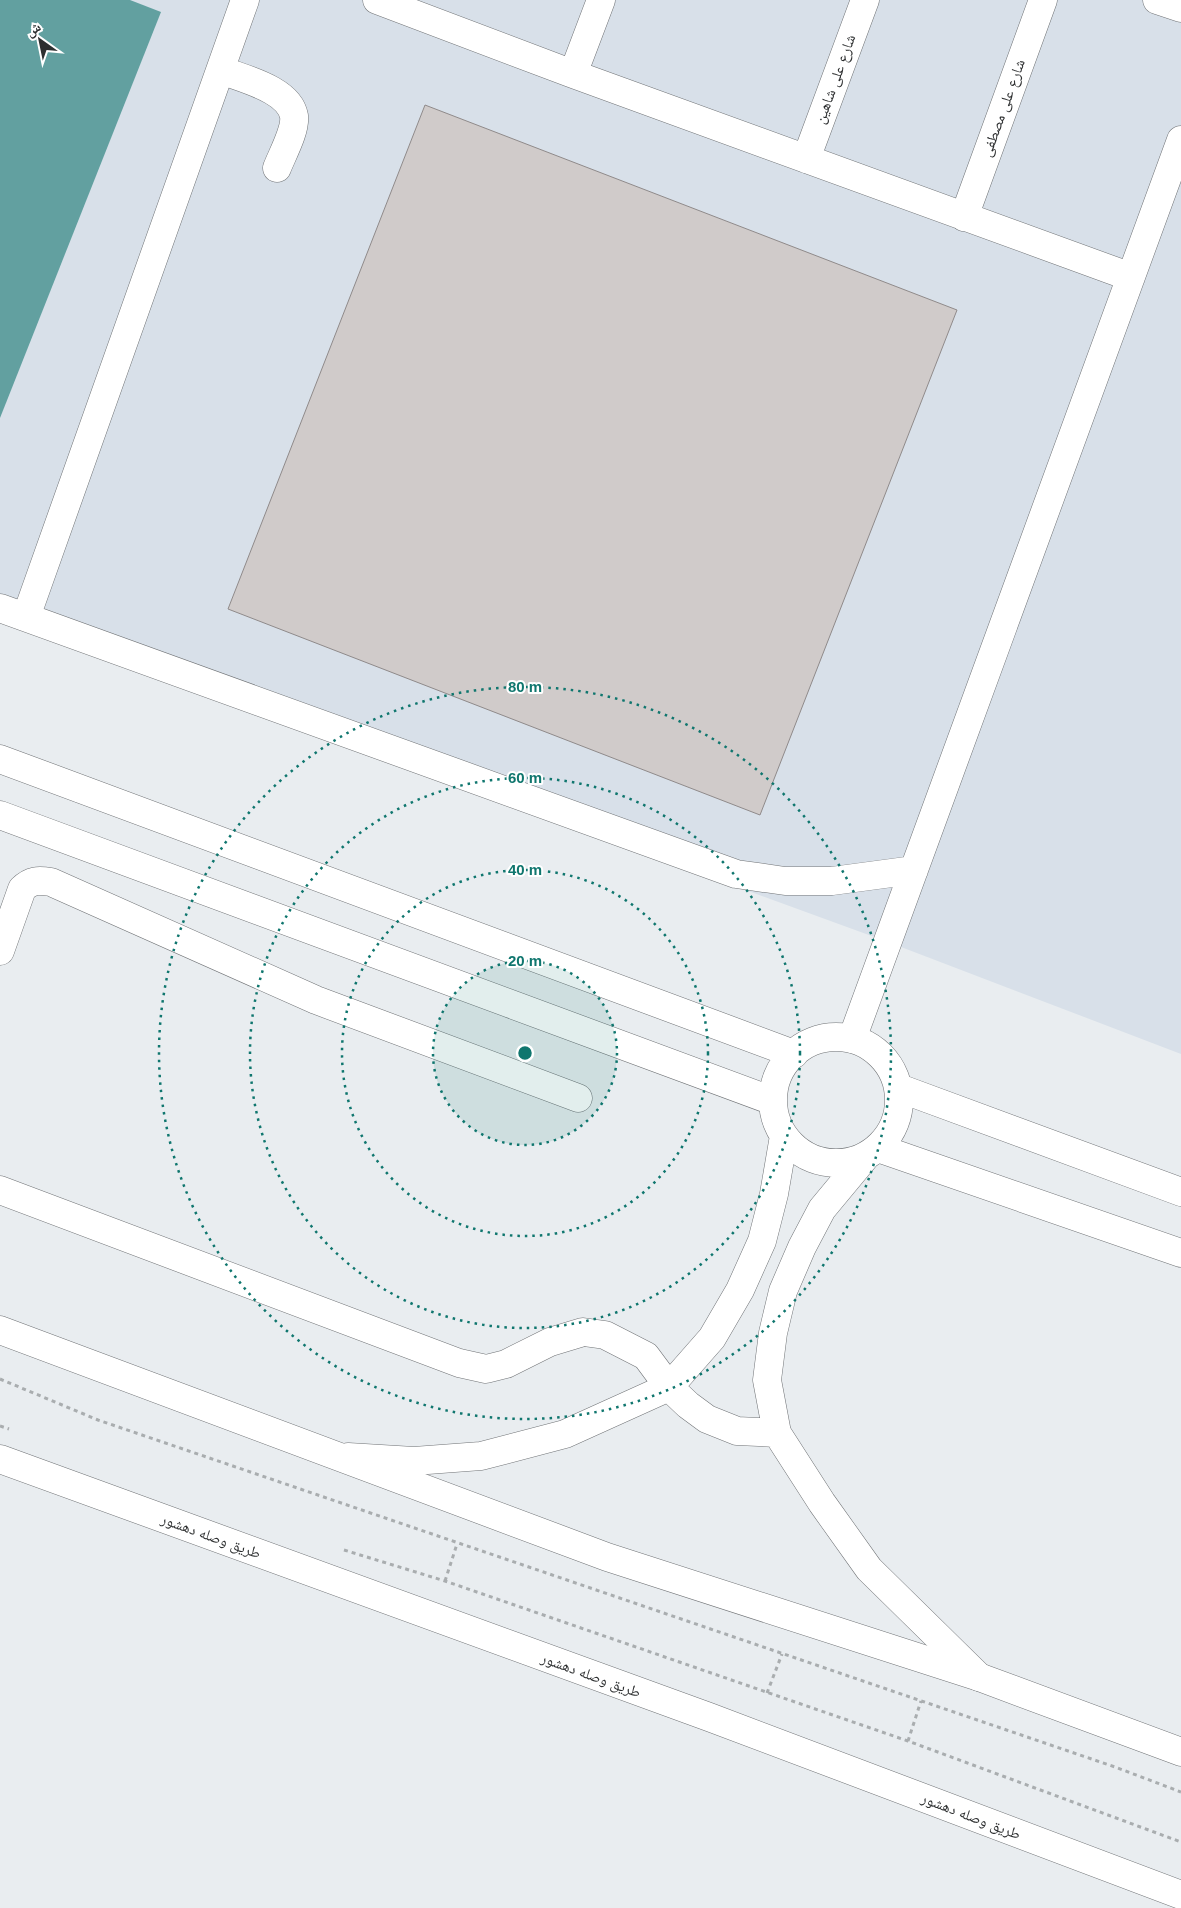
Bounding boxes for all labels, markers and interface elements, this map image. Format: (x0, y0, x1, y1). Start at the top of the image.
north arrow (15, 15, 65, 65)
text: ش (22, 18, 44, 41)
street label: شارع على شاهين (810, 32, 860, 127)
street label: شارع على مصطفى (977, 57, 1030, 160)
text: 80 m (508, 678, 542, 695)
text: 60 m (508, 769, 542, 786)
text: 40 m (508, 861, 542, 878)
text: 20 m (508, 952, 542, 969)
centre of rings (516, 1044, 534, 1062)
street label: طريق وصله دهشور (157, 1509, 263, 1563)
street label: طريق وصله دهشور (537, 1648, 643, 1702)
street label: طريق وصله دهشور (918, 1788, 1023, 1844)

